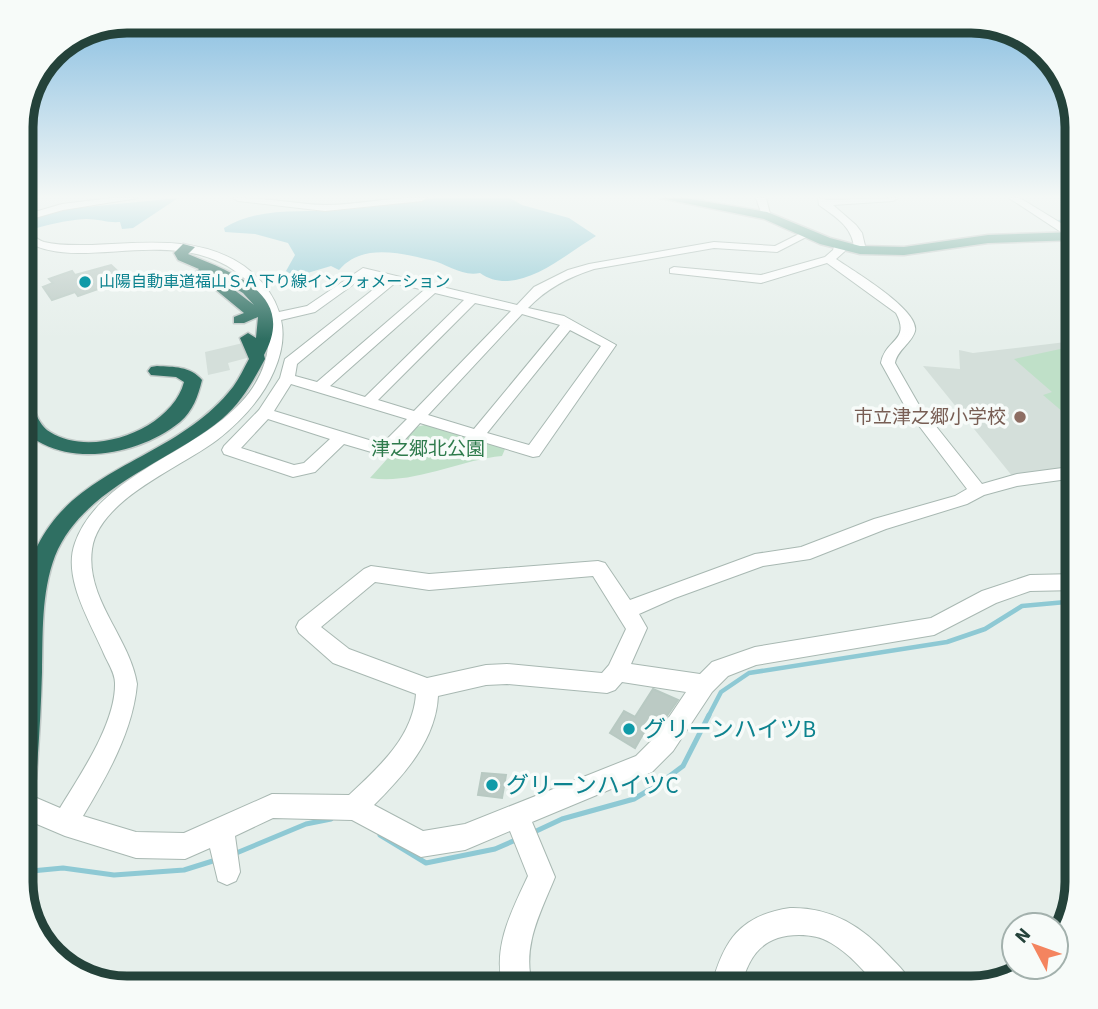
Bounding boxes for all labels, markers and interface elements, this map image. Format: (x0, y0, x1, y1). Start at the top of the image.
place label: 山陽自動車道福山ＳＡ下り線インフォメーション (99, 271, 450, 293)
marker: 山陽自動車道福山ＳＡ下り線インフォメーション (77, 274, 93, 290)
place label: 市立津之郷小学校 (854, 404, 1006, 431)
marker: 市立津之郷小学校 (1012, 409, 1028, 425)
park label: 津之郷北公園 (371, 436, 485, 463)
place label: グリーンハイツB (643, 713, 816, 746)
marker: グリーンハイツB (621, 721, 637, 737)
place label: グリーンハイツC (506, 769, 679, 802)
marker: グリーンハイツC (484, 777, 500, 793)
north arrow (1000, 911, 1070, 981)
text: N (1009, 922, 1038, 949)

